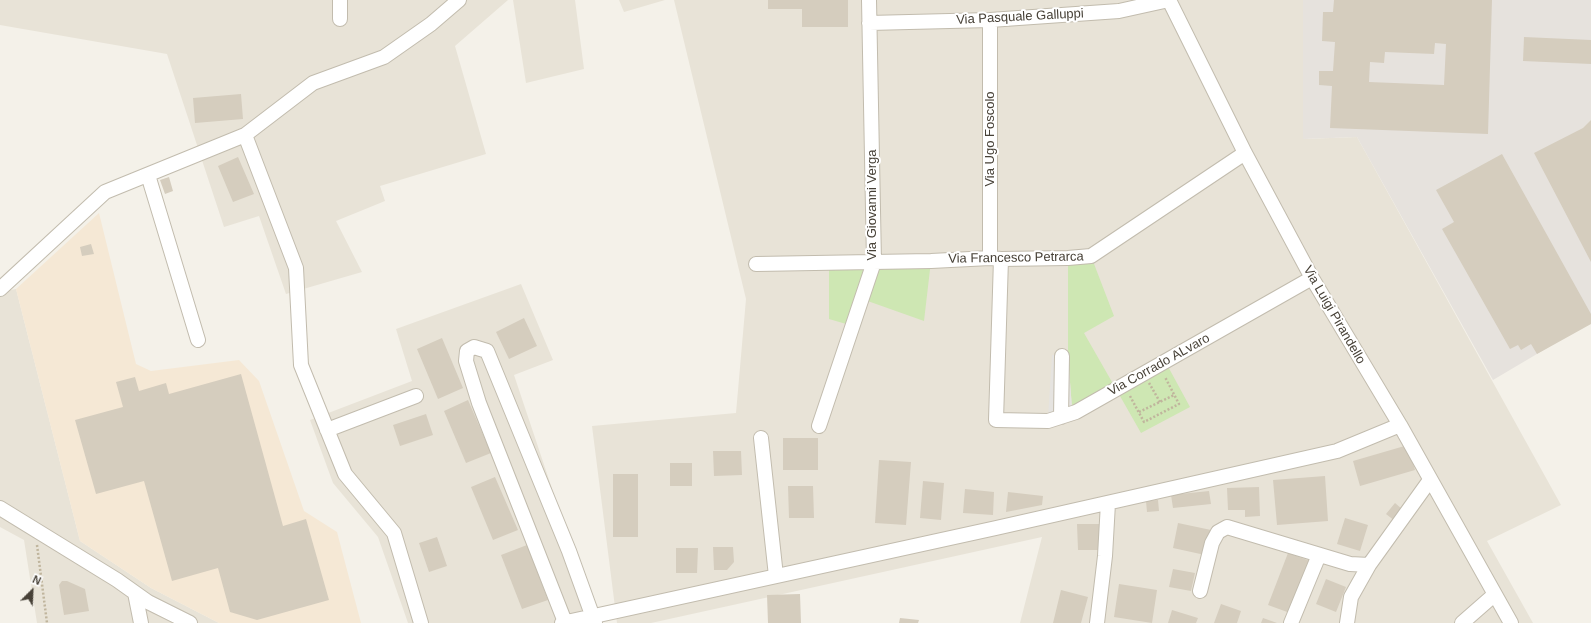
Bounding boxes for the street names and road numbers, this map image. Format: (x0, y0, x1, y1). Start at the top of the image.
street label: Via Pasquale Galluppi (956, 6, 1084, 28)
street label: Via Ugo Foscolo (982, 91, 998, 187)
street label: Via Giovanni Verga (864, 149, 880, 261)
street label: Via Francesco Petrarca (948, 249, 1084, 267)
street label: Via Luigi Pirandello (1299, 263, 1369, 367)
street label: Via Corrado ALvaro (1105, 331, 1213, 399)

